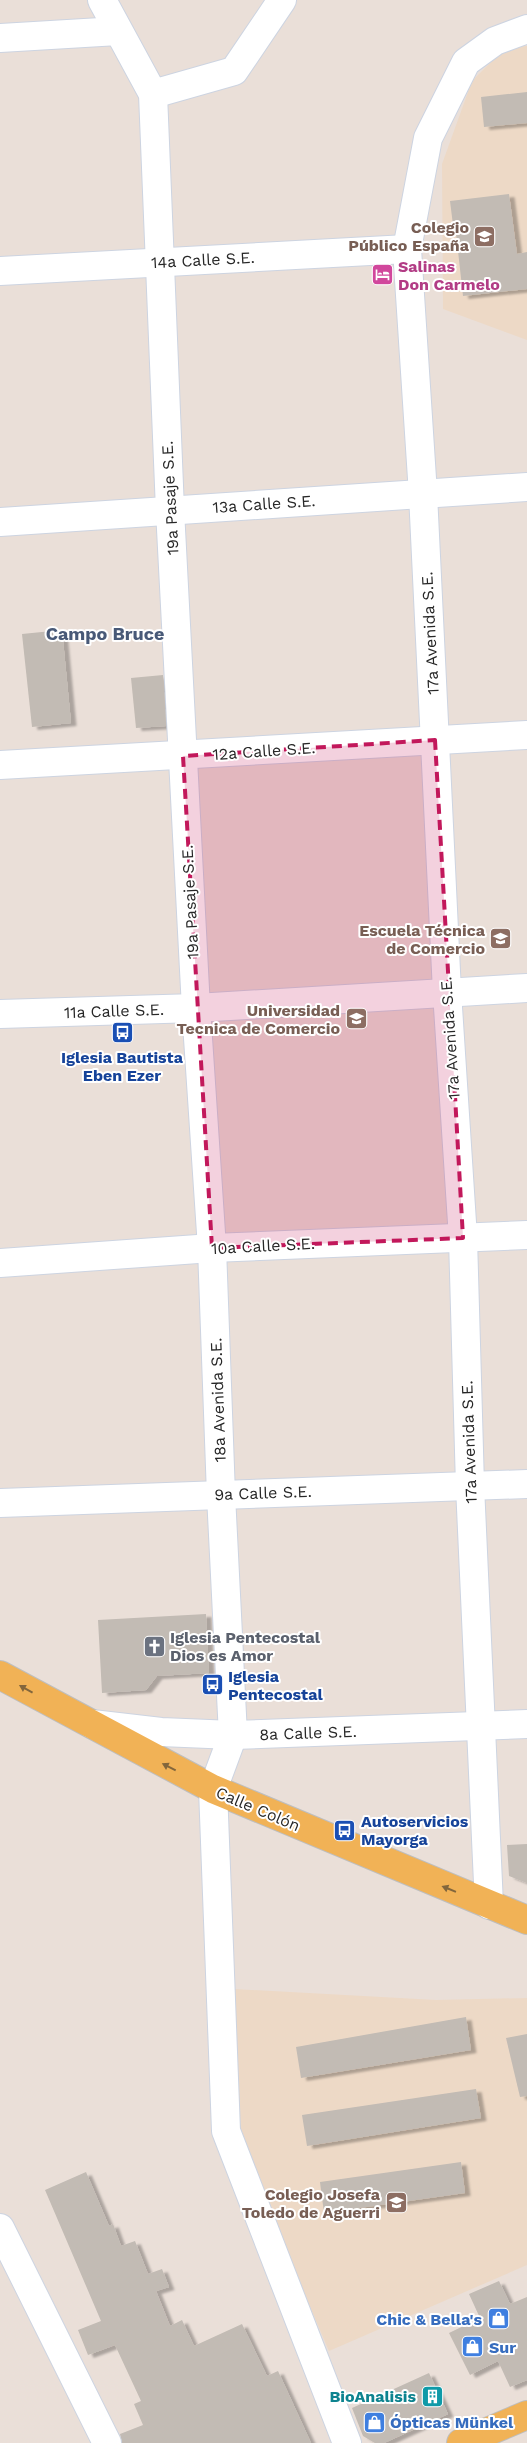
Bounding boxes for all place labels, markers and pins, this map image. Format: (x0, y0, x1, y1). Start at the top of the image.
place label: Colegio Público España (348, 218, 470, 255)
school or university icon: Colegio Público España (473, 224, 497, 248)
place label: Salinas Don Carmelo (398, 257, 500, 294)
hotel icon: Salinas Don Carmelo (370, 263, 394, 287)
place label: Escuela Técnica de Comercio (359, 921, 486, 958)
school or university icon: Escuela Técnica de Comercio (489, 927, 513, 951)
place label: Universidad Tecnica de Comercio (177, 1001, 340, 1038)
school or university icon: Universidad Tecnica de Comercio (344, 1007, 368, 1031)
bus stop icon: Iglesia Bautista Eben Ezer (110, 1021, 134, 1045)
place label: Iglesia Bautista Eben Ezer (61, 1048, 184, 1085)
place label: Iglesia Pentecostal Dios es Amor (170, 1628, 321, 1665)
church icon: Iglesia Pentecostal Dios es Amor (142, 1634, 166, 1658)
place label: Iglesia Pentecostal (228, 1667, 323, 1704)
bus stop icon: Iglesia Pentecostal (200, 1673, 224, 1697)
place label: Autoservicios Mayorga (361, 1812, 469, 1849)
bus stop icon: Autoservicios Mayorga (333, 1818, 357, 1842)
place label: Colegio Josefa Toledo de Aguerri (242, 2185, 381, 2222)
school or university icon: Colegio Josefa Toledo de Aguerri (384, 2191, 408, 2215)
shop icon: Chic & Bella's (486, 2307, 510, 2331)
place label: Chic & Bella's (376, 2310, 482, 2329)
shop icon: Sur (461, 2335, 485, 2359)
place label: Sur (489, 2338, 516, 2357)
building icon: BioAnalisis (420, 2384, 444, 2408)
place label: BioAnalisis (329, 2387, 416, 2406)
shop icon: Ópticas Münkel (362, 2410, 386, 2434)
place label: Ópticas Münkel (390, 2413, 514, 2432)

